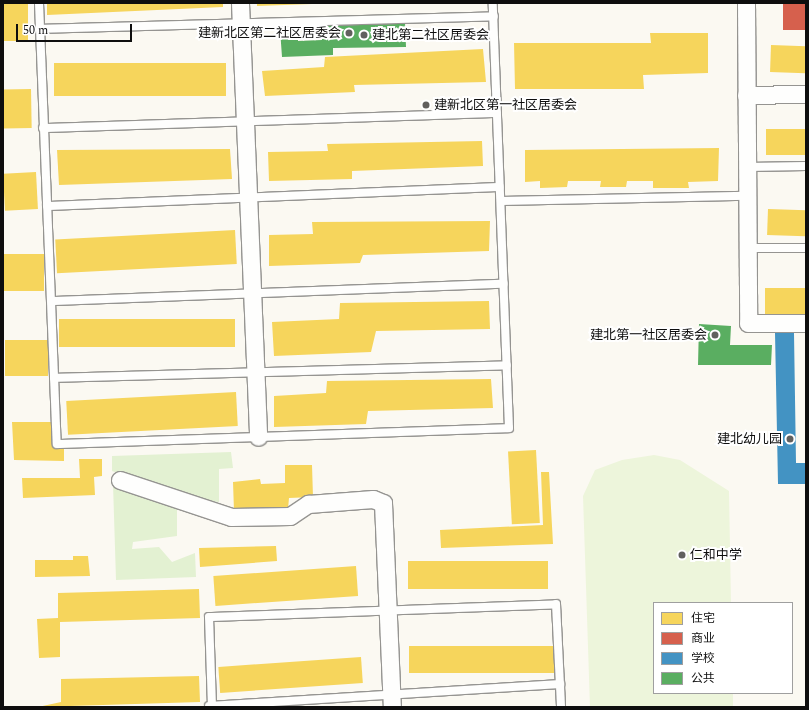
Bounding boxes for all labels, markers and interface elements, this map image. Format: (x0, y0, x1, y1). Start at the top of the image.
scale bar (18, 16, 134, 42)
text: 50 m (23, 21, 48, 40)
place label: 建新北区第二社区居委会 (198, 25, 341, 41)
place label: 建北第二社区居委会 (372, 27, 489, 43)
marker: 建新北区第二社区居委会 (344, 28, 354, 38)
marker: 建北第二社区居委会 (359, 30, 369, 40)
place label: 建新北区第一社区居委会 (434, 97, 577, 113)
marker: 建新北区第一社区居委会 (421, 100, 431, 110)
place label: 建北第一社区居委会 (590, 327, 707, 343)
marker: 建北第一社区居委会 (710, 330, 720, 340)
place label: 建北幼儿园 (717, 431, 782, 447)
marker: 建北幼儿园 (785, 434, 795, 444)
place label: 仁和中学 (690, 547, 742, 563)
marker: 仁和中学 (677, 550, 687, 560)
legend (653, 602, 793, 694)
text: 住宅 (691, 609, 715, 628)
text: 商业 (691, 629, 715, 648)
text: 学校 (691, 649, 715, 668)
text: 公共 (691, 669, 715, 688)

